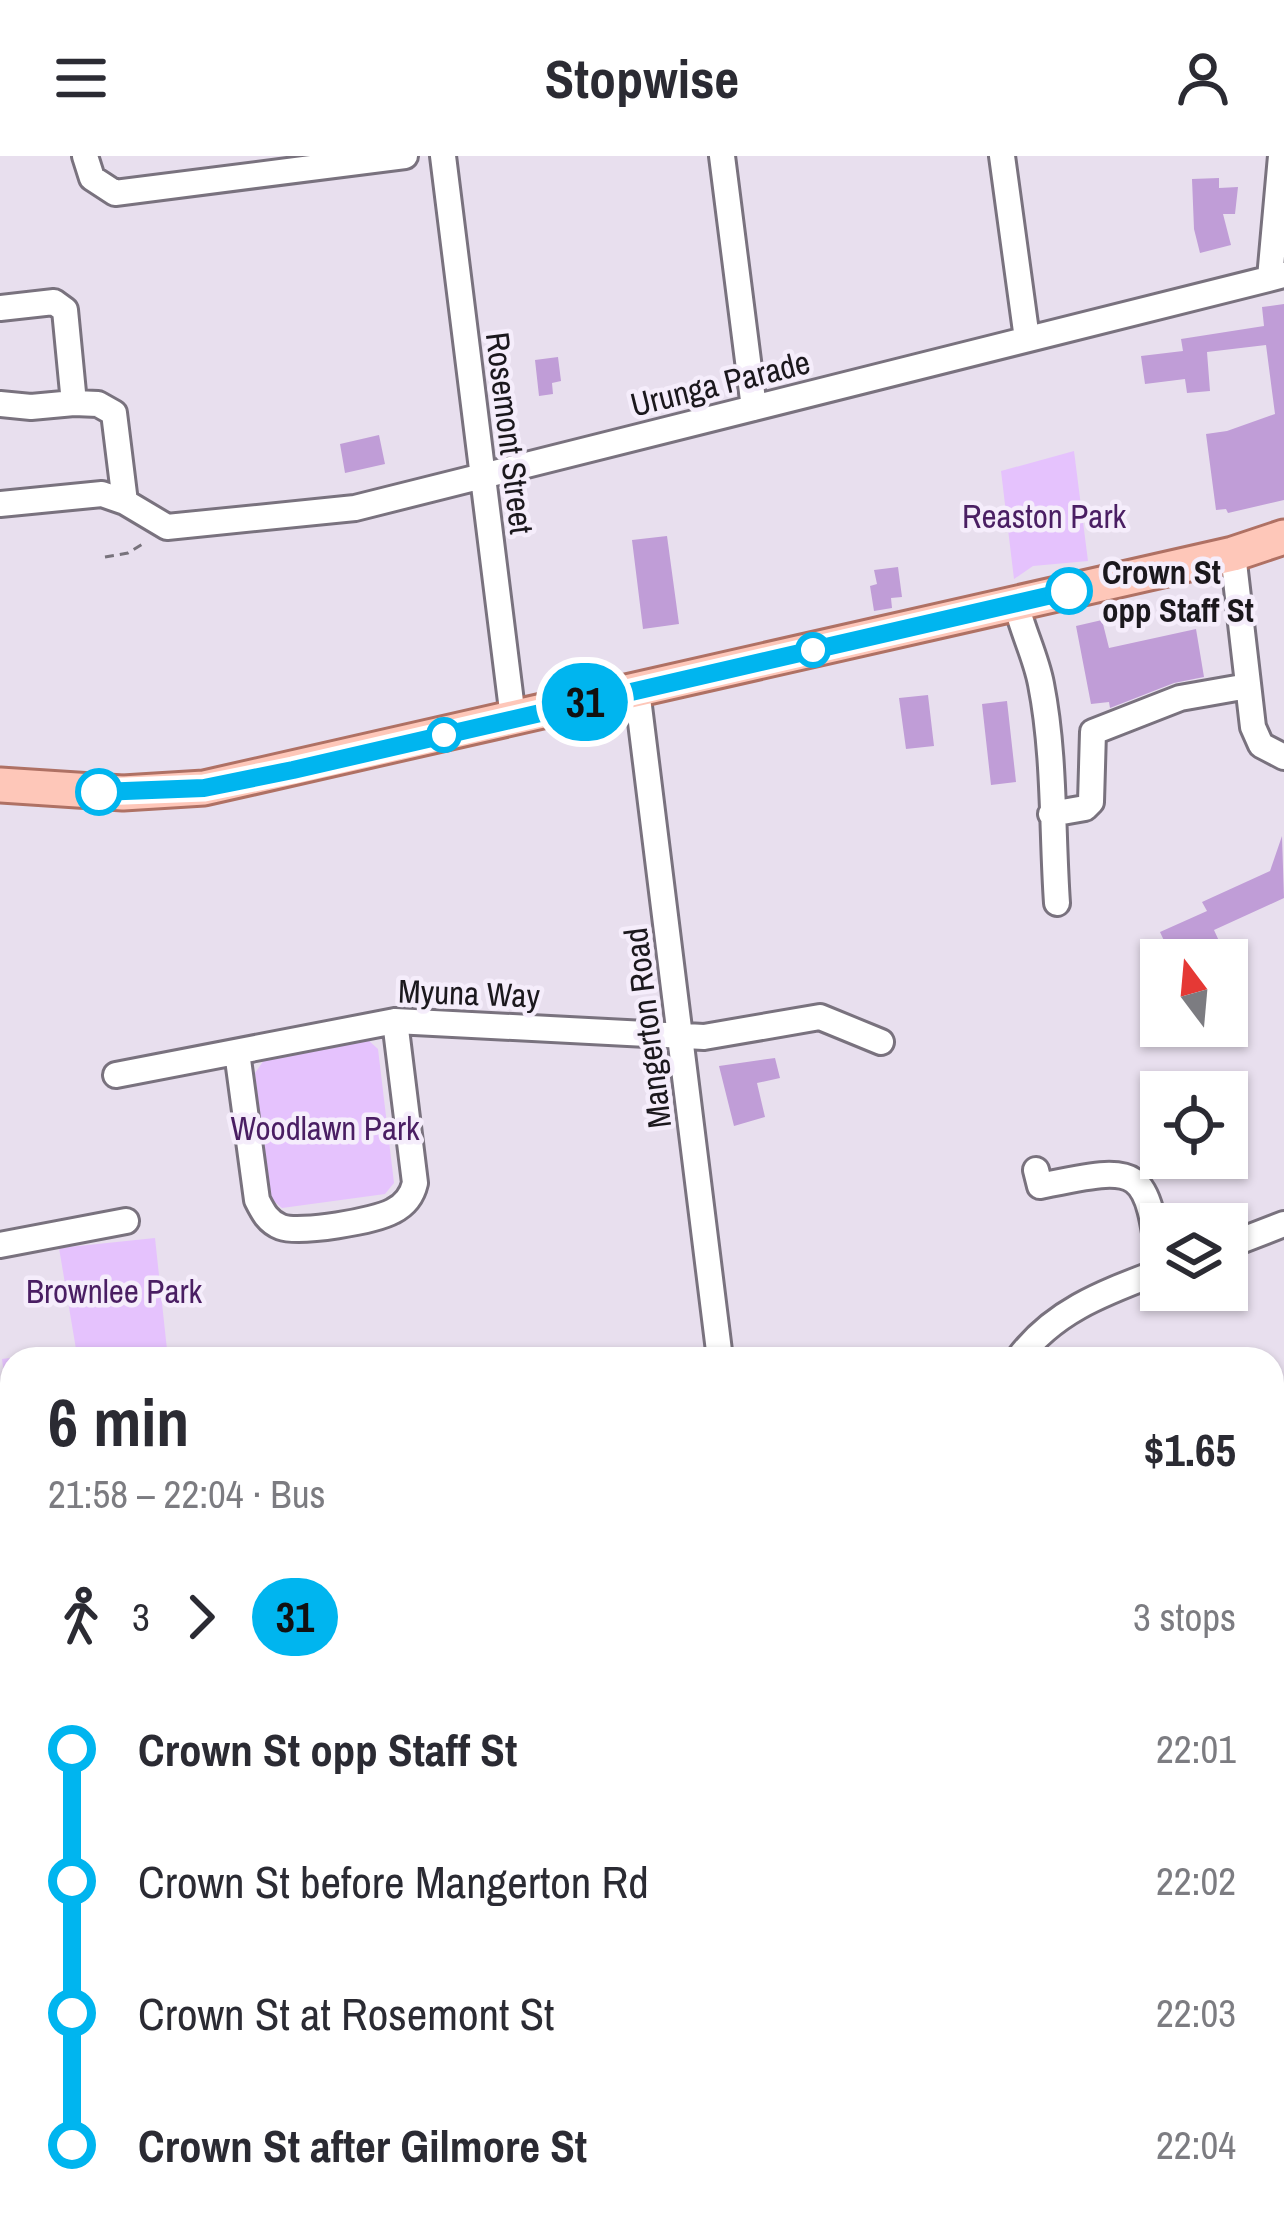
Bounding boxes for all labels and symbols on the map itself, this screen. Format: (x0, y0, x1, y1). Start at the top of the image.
street label: Rosemont Street (476, 330, 544, 536)
street label: Urunga Parade (626, 339, 814, 427)
park label: Reaston Park (962, 494, 1126, 538)
place label: Crown St opp Staff St (1102, 550, 1254, 632)
marker: Crown St opp Staff St (1047, 569, 1091, 613)
unlabelled marker (797, 634, 829, 666)
line badge: 31 (531, 663, 639, 741)
unlabelled marker (428, 719, 460, 751)
unlabelled marker (77, 770, 121, 814)
street label: Mangerton Road (613, 925, 681, 1131)
north arrow (1140, 939, 1248, 1047)
street label: Myuna Way (397, 969, 541, 1017)
park label: Woodlawn Park (230, 1106, 420, 1150)
park label: Brownlee Park (26, 1269, 202, 1313)

